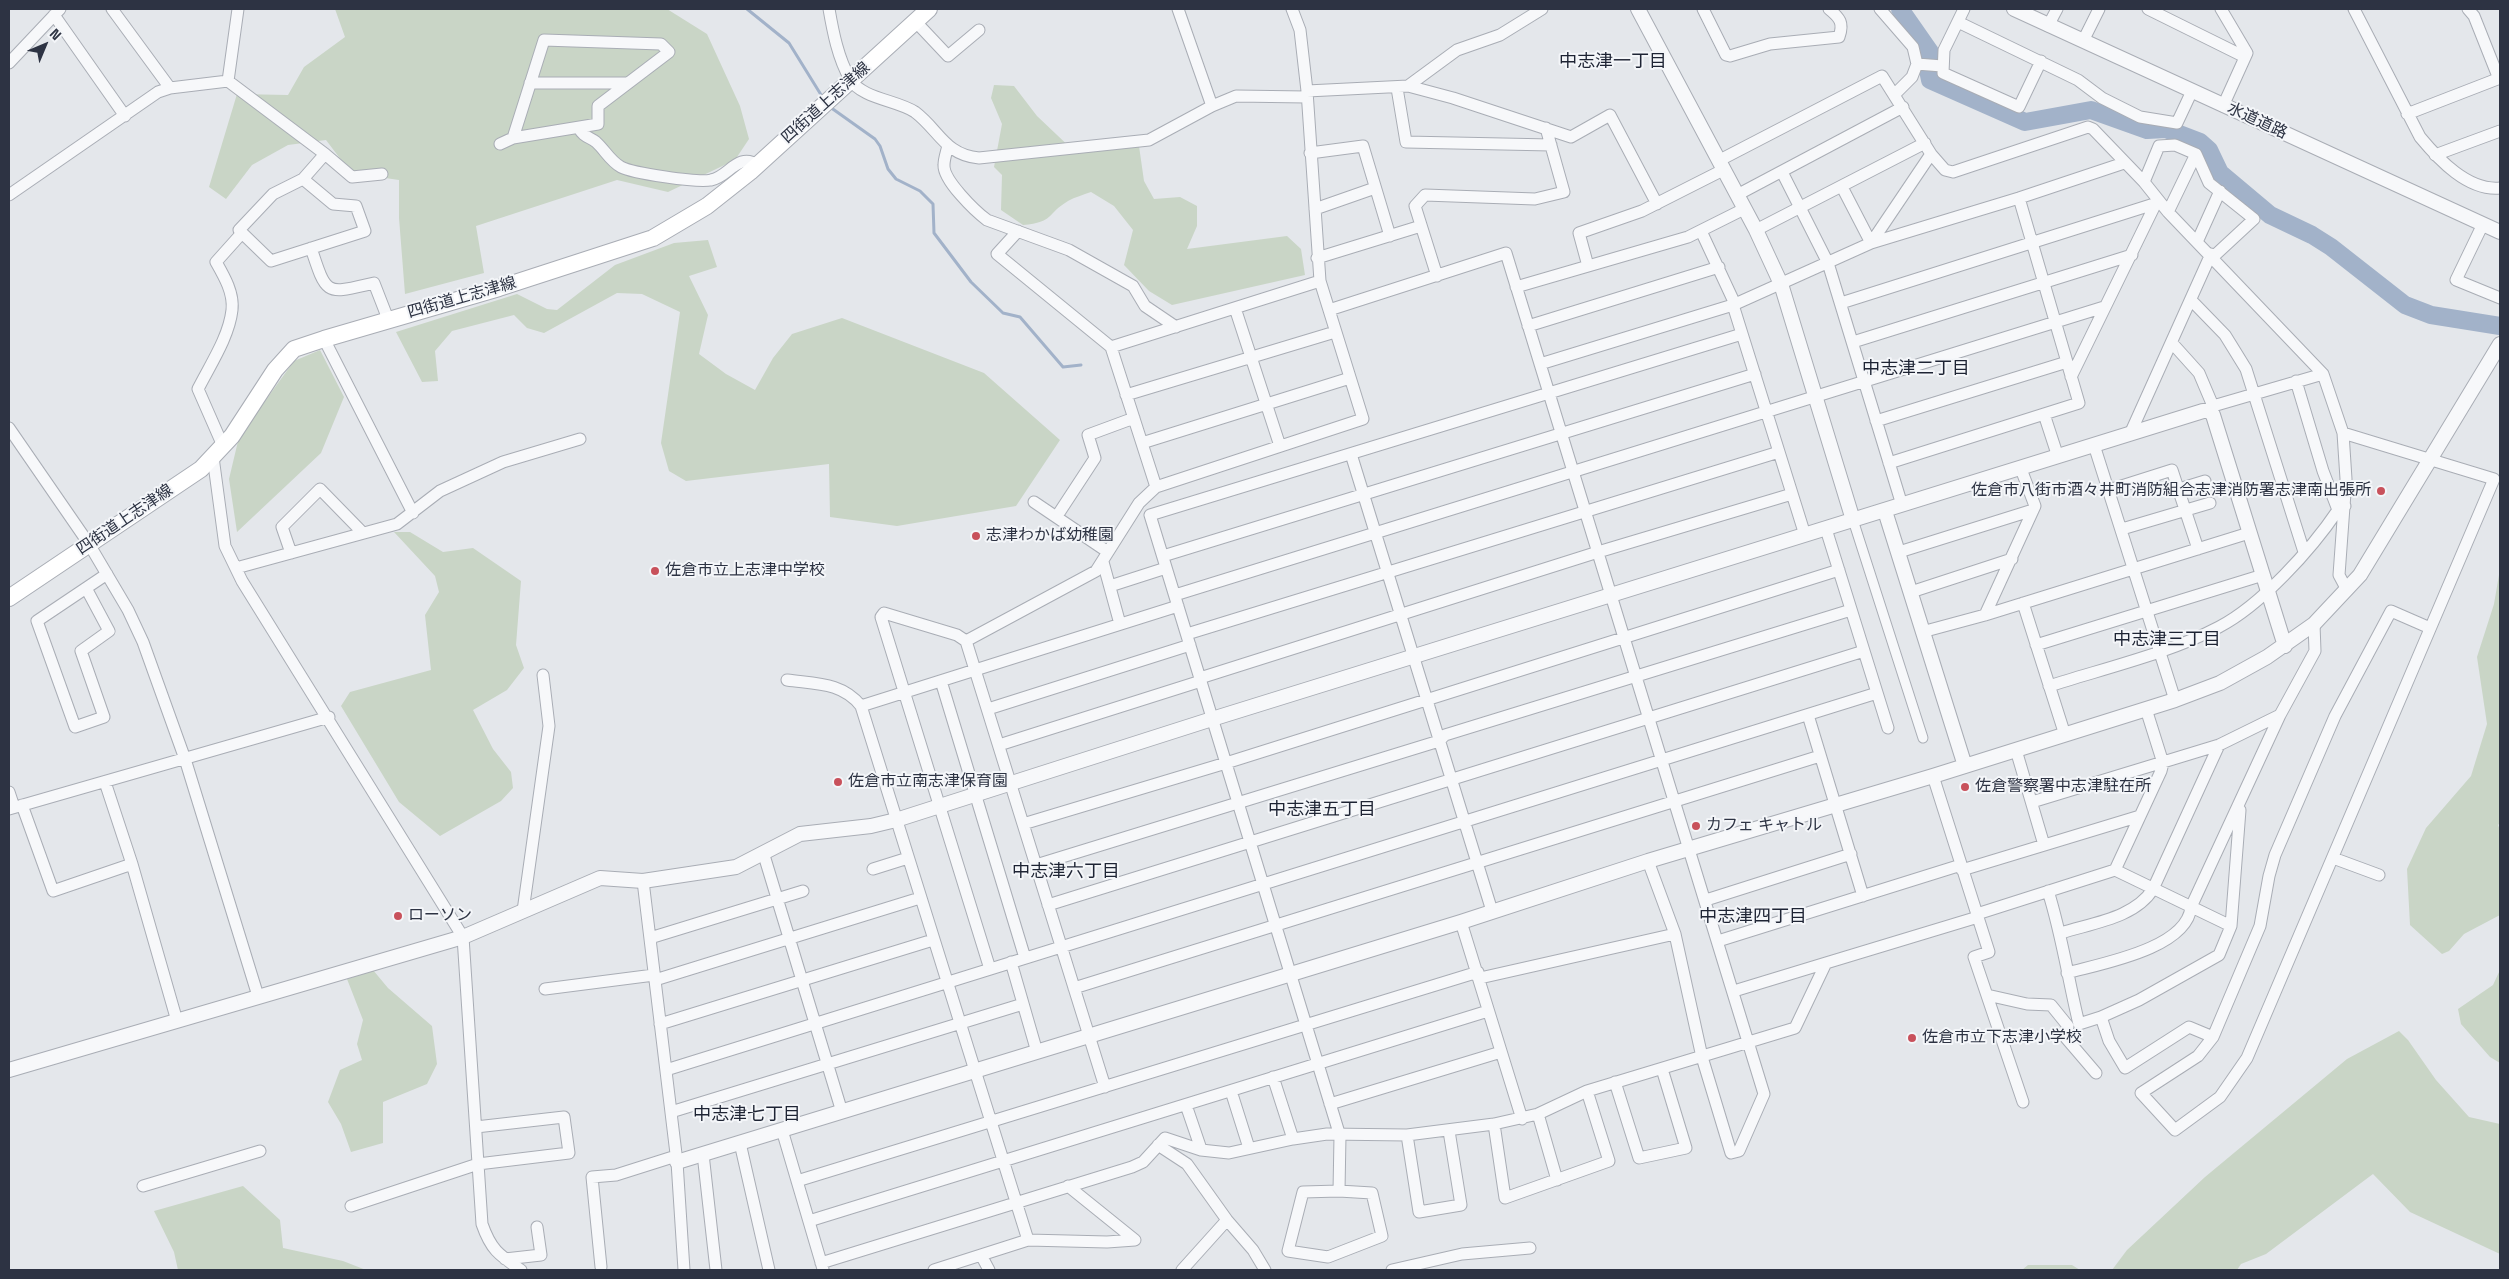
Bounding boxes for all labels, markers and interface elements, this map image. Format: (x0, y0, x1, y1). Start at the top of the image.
north arrow (20, 20, 70, 70)
text: N (46, 25, 65, 44)
district label: 中志津一丁目 (1559, 51, 1667, 73)
street label: 四街道上志津線 (778, 58, 874, 148)
street label: 水道道路 (2224, 99, 2290, 143)
street label: 四街道上志津線 (406, 273, 518, 323)
district label: 中志津二丁目 (1862, 358, 1970, 380)
street label: 四街道上志津線 (73, 481, 177, 559)
place label: 佐倉市八街市酒々井町消防組合志津消防署志津南出張所 (1971, 481, 2371, 501)
marker: 佐倉市八街市酒々井町消防組合志津消防署志津南出張所 (2375, 485, 2387, 497)
place label: 志津わかば幼稚園 (986, 526, 1114, 546)
marker: 志津わかば幼稚園 (970, 530, 982, 542)
place label: 佐倉市立上志津中学校 (665, 561, 825, 581)
marker: 佐倉市立上志津中学校 (649, 565, 661, 577)
district label: 中志津三丁目 (2113, 629, 2221, 651)
place label: 佐倉市立南志津保育園 (848, 772, 1008, 792)
marker: 佐倉市立南志津保育園 (832, 776, 844, 788)
place label: 佐倉警察署中志津駐在所 (1975, 777, 2151, 797)
marker: 佐倉警察署中志津駐在所 (1959, 781, 1971, 793)
district label: 中志津五丁目 (1268, 799, 1376, 821)
place label: カフェ キャトル (1706, 816, 1822, 836)
marker: カフェ キャトル (1690, 820, 1702, 832)
district label: 中志津六丁目 (1012, 861, 1120, 883)
place label: ローソン (408, 906, 472, 926)
district label: 中志津四丁目 (1699, 906, 1807, 928)
marker: ローソン (392, 910, 404, 922)
place label: 佐倉市立下志津小学校 (1922, 1028, 2082, 1048)
marker: 佐倉市立下志津小学校 (1906, 1032, 1918, 1044)
district label: 中志津七丁目 (693, 1104, 801, 1126)

